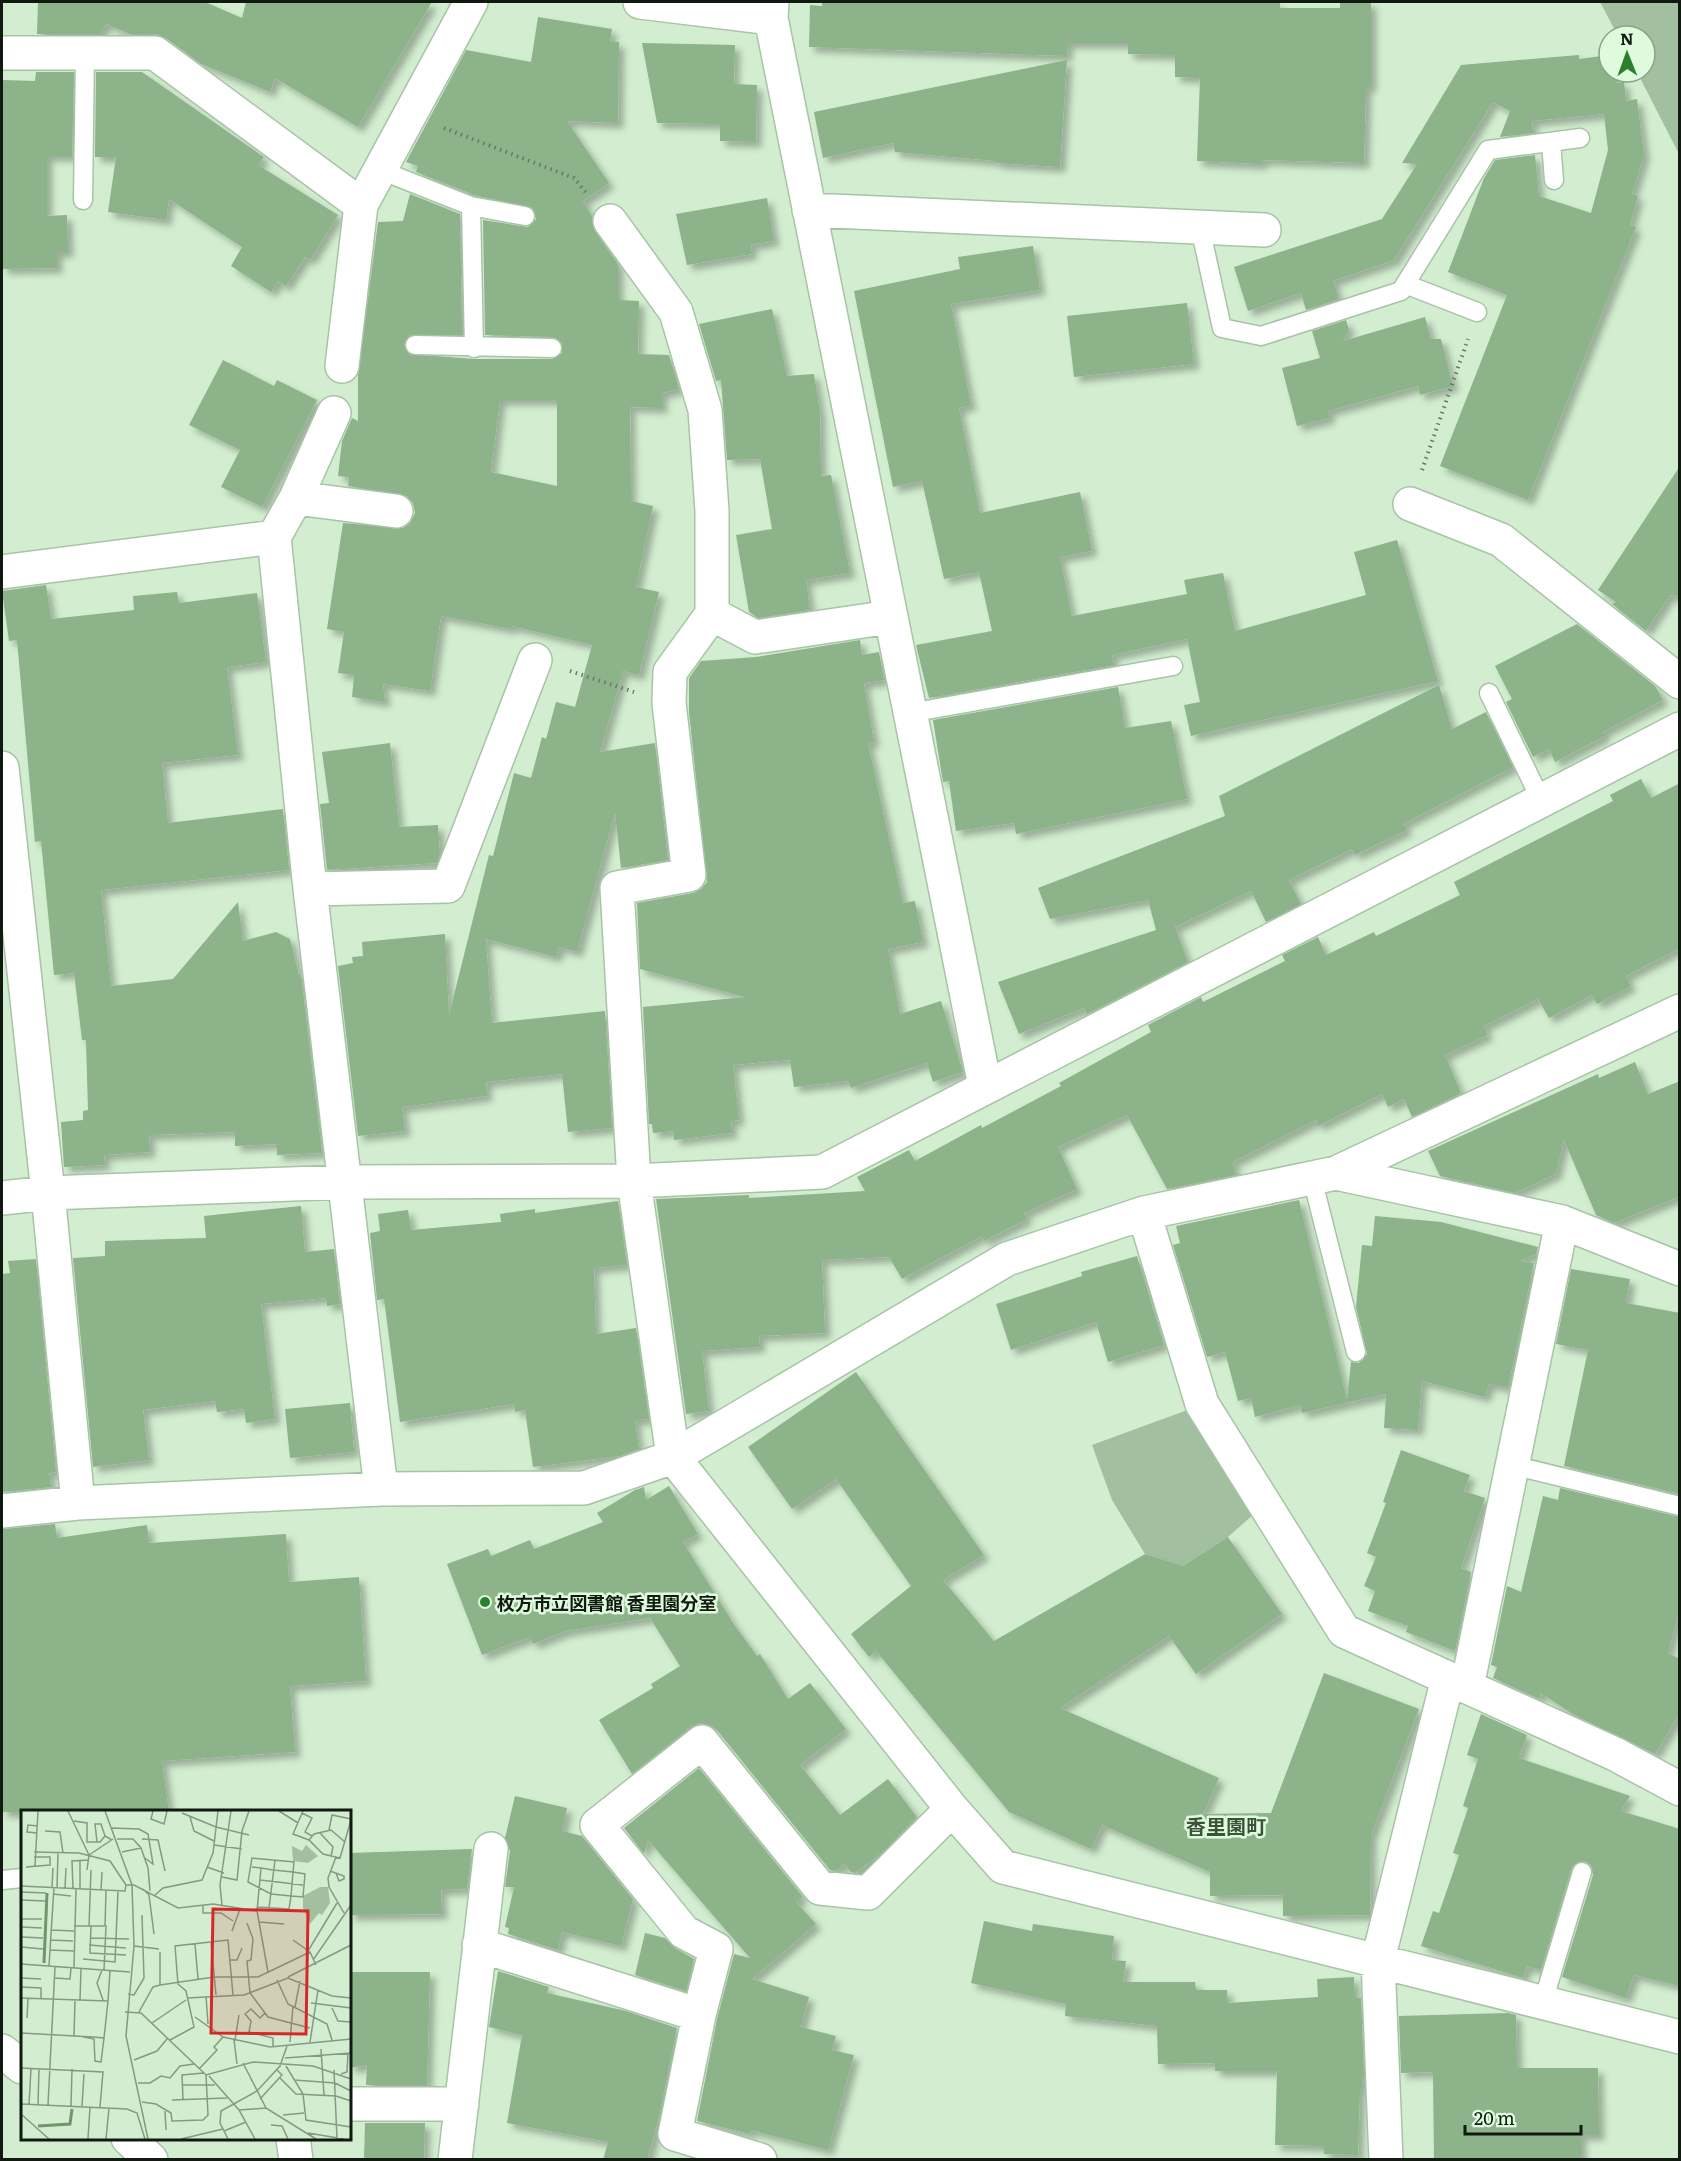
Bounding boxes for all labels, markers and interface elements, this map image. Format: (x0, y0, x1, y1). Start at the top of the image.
north arrow (1597, 24, 1657, 84)
text: N (1620, 26, 1634, 50)
place label: 枚方市立図書館 香里園分室 (497, 1589, 717, 1616)
marker: 枚方市立図書館 香里園分室 (478, 1595, 492, 1609)
inset map (21, 1810, 351, 2140)
district label: 香里園町 (1186, 1810, 1266, 1840)
scale bar (1465, 2098, 1580, 2136)
text: 20 m (1474, 2104, 1515, 2131)

